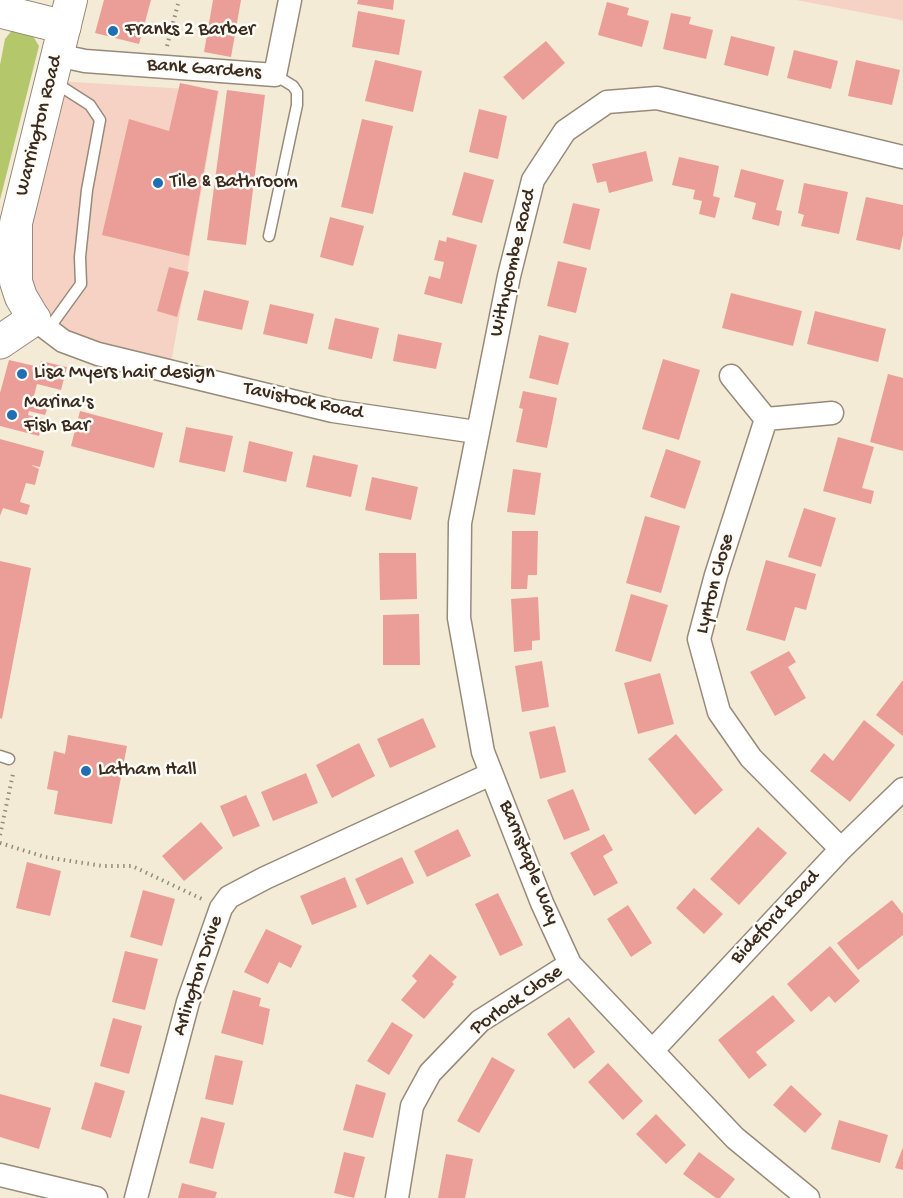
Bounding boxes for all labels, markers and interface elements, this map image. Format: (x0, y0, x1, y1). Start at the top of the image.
place label: Franks 2 Barber (125, 19, 255, 43)
marker: Franks 2 Barber (106, 24, 120, 38)
street label: Warrington Road (11, 53, 69, 199)
street label: Bank Gardens (146, 54, 262, 86)
place label: Tile & Bathroom (170, 171, 298, 195)
marker: Tile & Bathroom (151, 176, 165, 190)
street label: Withycombe Road (485, 187, 543, 339)
place label: Lisa Myers hair design (34, 362, 215, 386)
marker: Lisa Myers hair design (15, 367, 29, 381)
street label: Tavistock Road (241, 378, 365, 426)
place label: Marina's Fish Bar (24, 392, 93, 439)
marker: Marina's Fish Bar (5, 408, 19, 422)
street label: Lynton Close (691, 531, 741, 637)
place label: Latham Hall (98, 759, 197, 783)
marker: Latham Hall (79, 764, 93, 778)
street label: Barnstaple Way (492, 797, 564, 929)
street label: Bideford Road (726, 866, 826, 970)
street label: Arlington Drive (168, 913, 230, 1039)
street label: Porlock Close (466, 960, 568, 1042)

